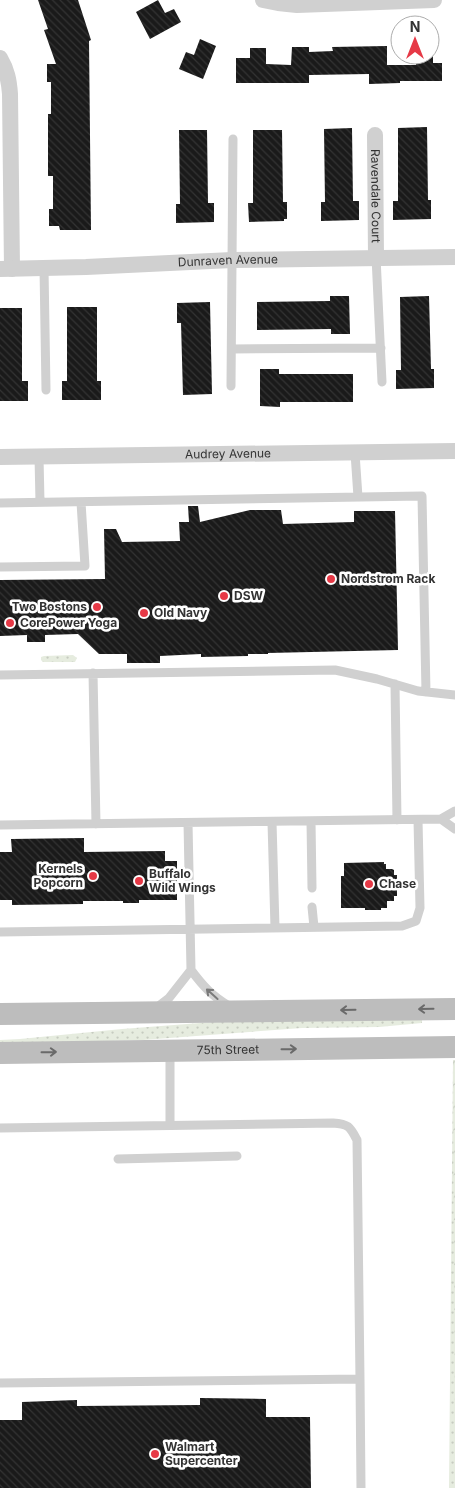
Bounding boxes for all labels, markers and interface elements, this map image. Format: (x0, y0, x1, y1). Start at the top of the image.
north arrow (390, 15, 440, 65)
text: N (410, 18, 420, 35)
street label: Ravendale Court (368, 149, 384, 243)
street label: Dunraven Avenue (177, 251, 278, 270)
street label: Audrey Avenue (185, 445, 271, 462)
place label: Nordstrom Rack (341, 571, 435, 586)
marker: Nordstrom Rack (325, 573, 337, 585)
place label: DSW (234, 588, 264, 603)
marker: DSW (218, 590, 230, 602)
place label: Two Bostons (12, 599, 87, 614)
marker: Two Bostons (91, 601, 103, 613)
place label: Old Navy (154, 605, 208, 620)
marker: Old Navy (138, 607, 150, 619)
place label: CorePower Yoga (20, 615, 117, 630)
marker: CorePower Yoga (4, 617, 16, 629)
place label: Kernels Popcorn (34, 861, 83, 890)
place label: Buffalo Wild Wings (149, 866, 216, 895)
marker: Kernels Popcorn (87, 870, 99, 882)
marker: Buffalo Wild Wings (133, 875, 145, 887)
place label: Chase (379, 876, 416, 891)
marker: Chase (363, 878, 375, 890)
one-way arrow (205, 988, 218, 999)
one-way arrow (341, 1005, 357, 1015)
one-way arrow (418, 1005, 434, 1014)
street label: 75th Street (197, 1042, 259, 1057)
one-way arrow (280, 1044, 296, 1054)
one-way arrow (40, 1047, 56, 1057)
place label: Walmart Supercenter (165, 1439, 238, 1468)
marker: Walmart Supercenter (149, 1448, 161, 1460)

